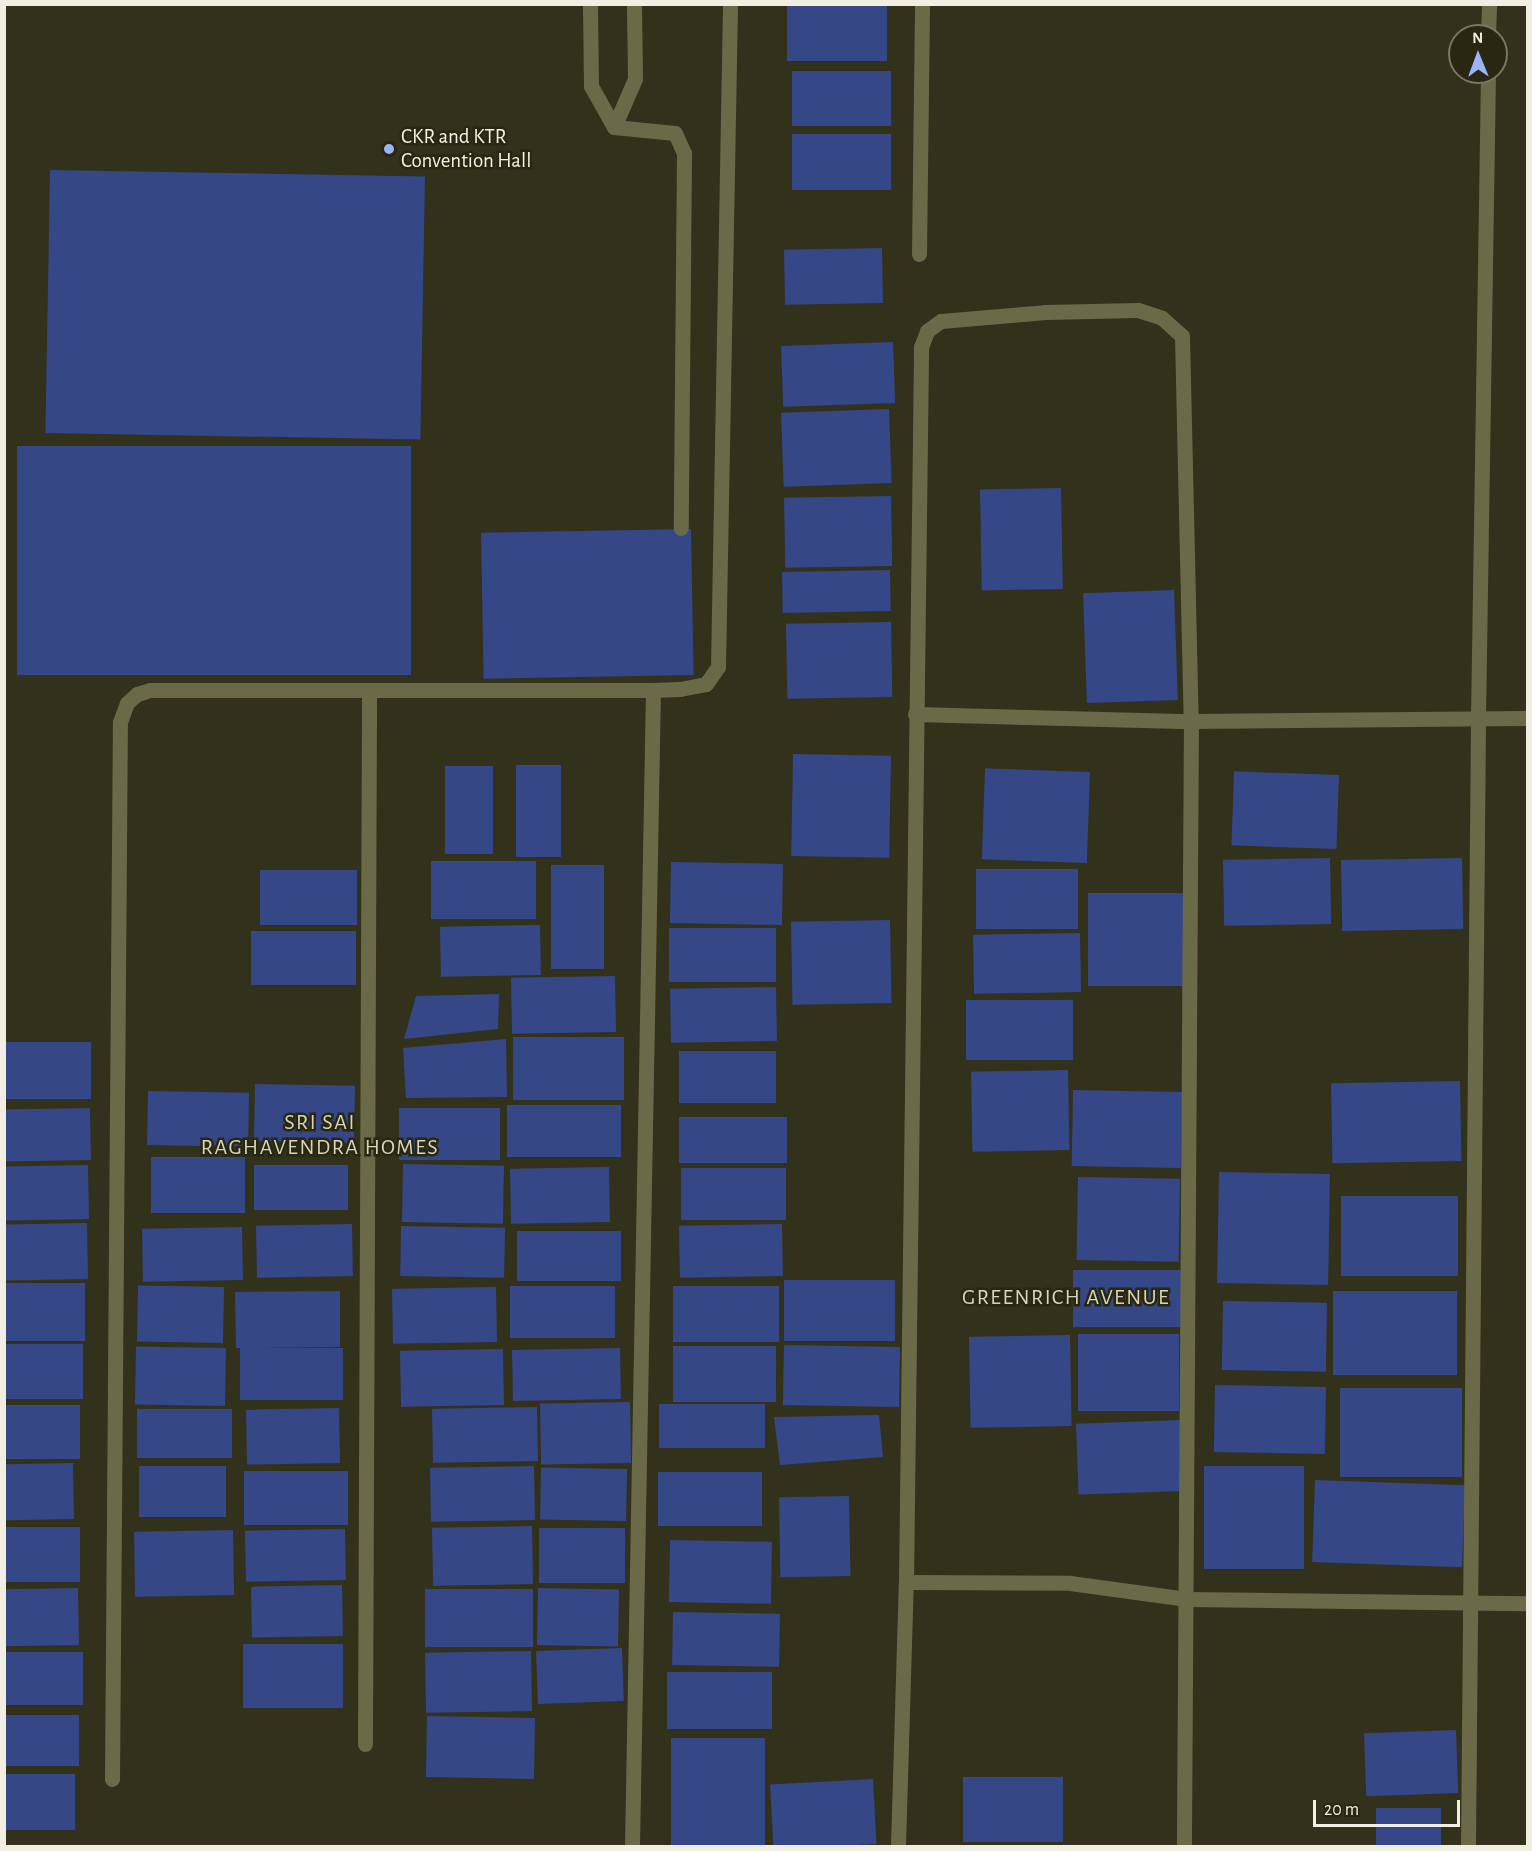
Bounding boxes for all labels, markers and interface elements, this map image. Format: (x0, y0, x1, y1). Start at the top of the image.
north arrow (1448, 24, 1508, 84)
text: N (1472, 30, 1483, 46)
place label: CKR and KTR Convention Hall (401, 124, 531, 174)
marker: CKR and KTR Convention Hall (382, 142, 396, 156)
district label: SRI SAI RAGHAVENDRA HOMES (201, 1109, 439, 1160)
district label: GREENRICH AVENUE (962, 1285, 1170, 1311)
scale bar (1316, 1788, 1463, 1826)
text: 20 m (1324, 1801, 1359, 1819)

